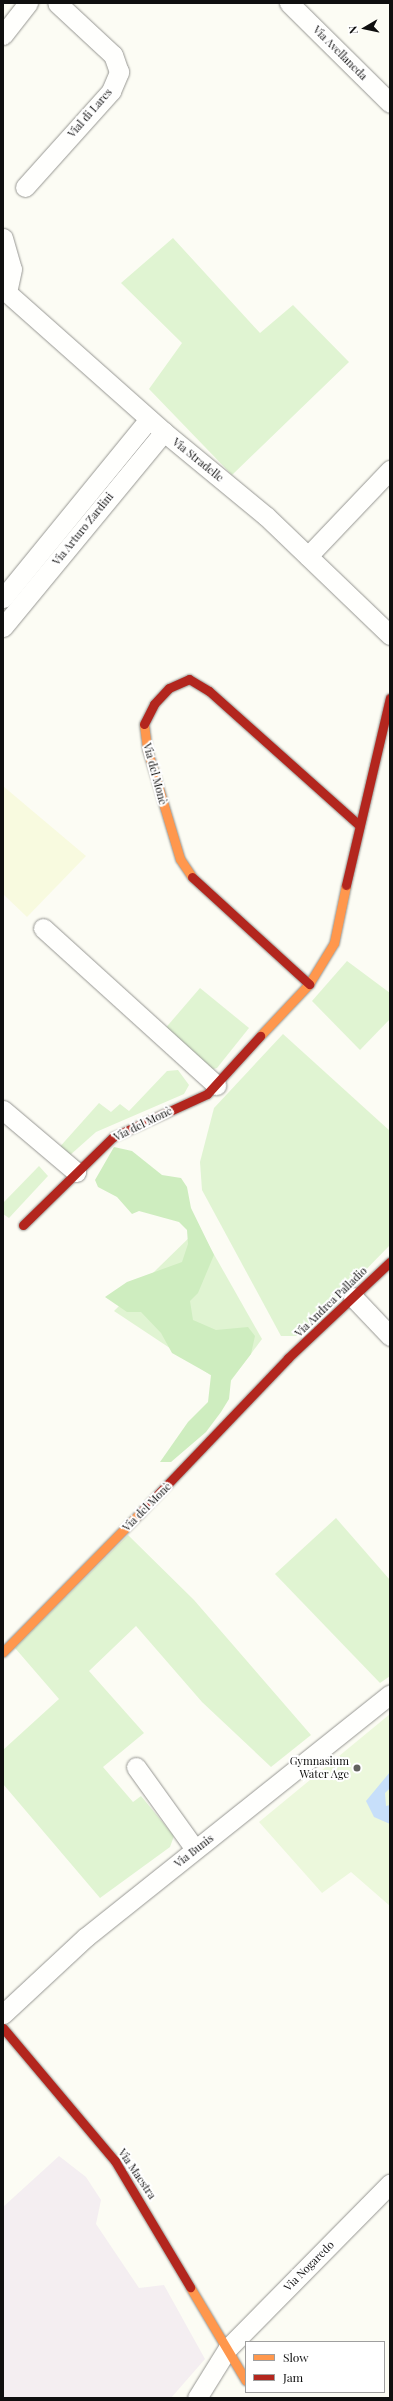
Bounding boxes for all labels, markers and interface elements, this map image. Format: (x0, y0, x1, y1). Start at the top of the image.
north arrow (345, 8, 385, 48)
street label: Via Avellaneda (310, 23, 370, 83)
text: N (345, 25, 361, 35)
street label: Vial di Lares (65, 86, 115, 140)
street label: Via Stradelle (170, 435, 226, 485)
street label: Via Arturo Zardini (50, 490, 116, 568)
street label: Via del Monè (140, 742, 170, 806)
street label: Via del Monè (112, 1104, 174, 1144)
street label: Via Andrea Palladio (292, 1264, 370, 1340)
street label: Via del Monè (120, 1480, 174, 1534)
place label: Gymnasium Water Age (290, 1755, 349, 1781)
marker: Gymnasium Water Age (352, 1763, 362, 1773)
street label: Via Bunis (172, 1832, 216, 1870)
street label: Via Maestra (115, 2146, 159, 2202)
street label: Via Nogaredo (281, 2238, 337, 2294)
legend (245, 2341, 385, 2393)
text: Slow (283, 2349, 309, 2365)
text: Jam (283, 2369, 303, 2385)

